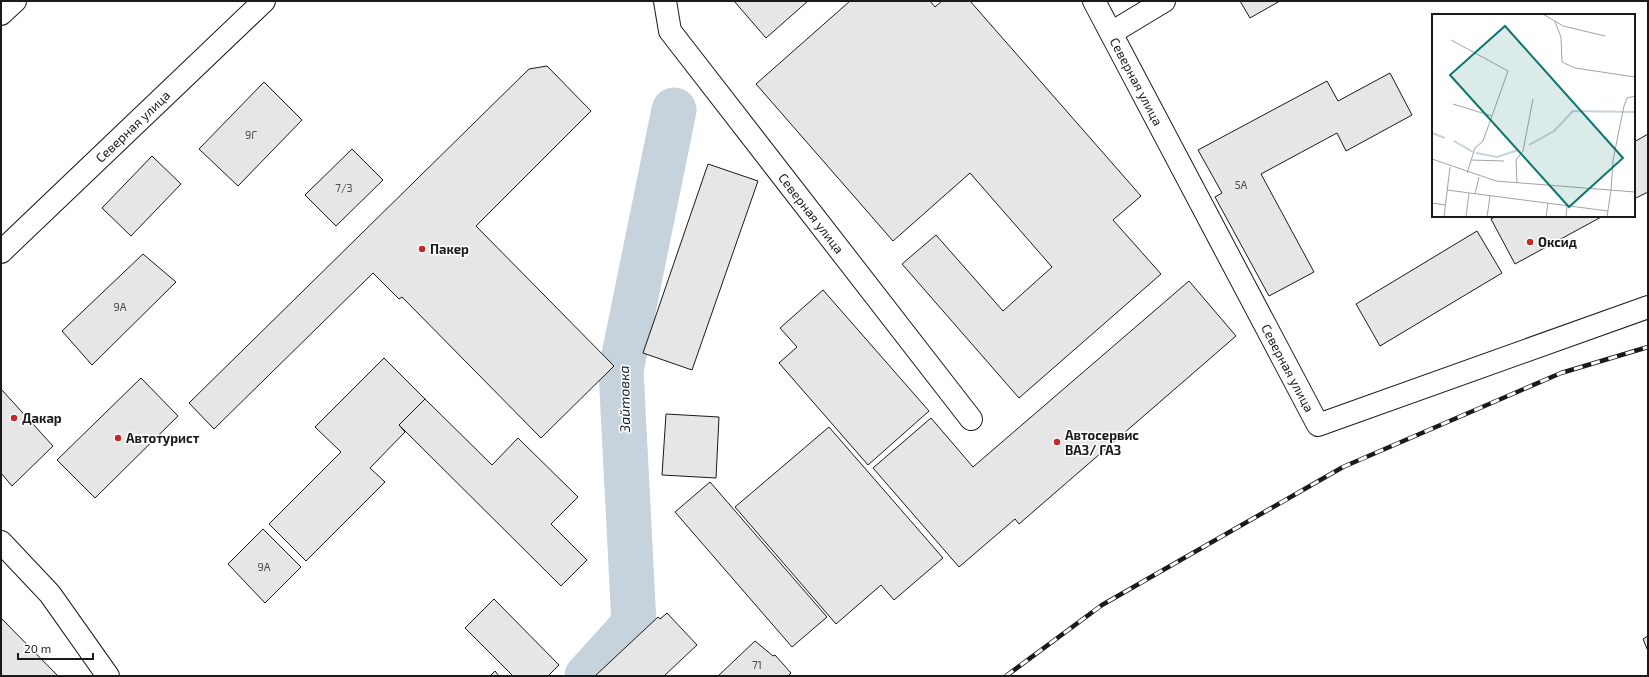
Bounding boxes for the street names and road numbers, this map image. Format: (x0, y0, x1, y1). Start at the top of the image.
street label: Северная улица (1107, 35, 1166, 128)
street label: Северная улица (92, 87, 173, 166)
street label: Северная улица (775, 170, 847, 257)
street label: Северная улица (1258, 321, 1318, 415)

